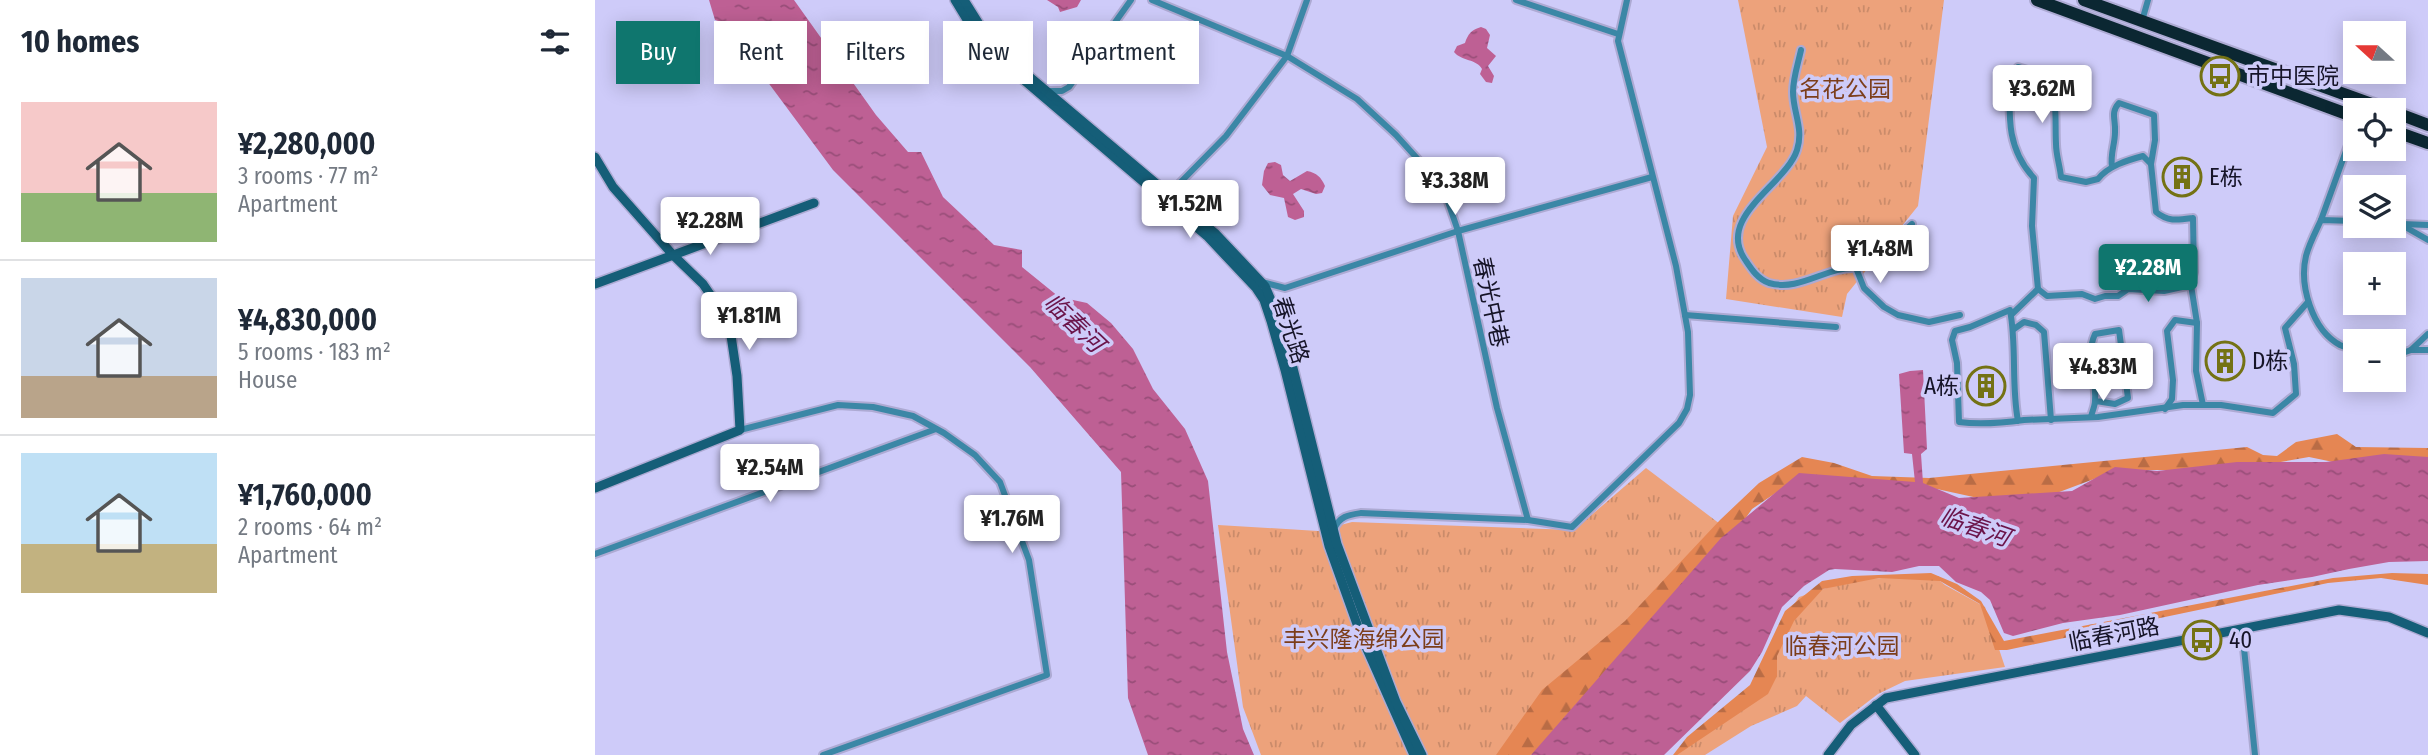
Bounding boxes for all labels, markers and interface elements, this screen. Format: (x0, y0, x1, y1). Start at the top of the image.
chip: Buy (616, 21, 700, 84)
chip: Rent (714, 21, 807, 84)
chip: Filters (821, 21, 929, 84)
chip: New (943, 21, 1033, 84)
chip: Apartment (1047, 21, 1199, 84)
north arrow (2343, 21, 2406, 84)
map controls (2343, 21, 2406, 392)
icon: filters (536, 23, 574, 61)
text: 10 homes (21, 24, 139, 60)
bus stop icon: 市中医院 (2199, 55, 2241, 97)
place label: 市中医院 (2247, 62, 2339, 90)
pin: ¥3.62M (1985, 66, 2099, 125)
text: ¥3.62M (2009, 74, 2075, 102)
park label: 名花公园 (1799, 75, 1891, 103)
button: locate (2343, 98, 2406, 161)
text: ¥2,280,000 (238, 126, 375, 162)
icon: home (77, 130, 161, 214)
building icon: E栋 (2161, 156, 2203, 198)
pin: ¥3.38M (1398, 158, 1512, 217)
text: 3 rooms · 77 m² (238, 162, 379, 190)
place label: E栋 (2209, 163, 2243, 191)
text: ¥3.38M (1421, 166, 1489, 194)
button: layers (2343, 175, 2406, 238)
pin: ¥1.52M (1133, 180, 1247, 240)
text: ¥1.52M (1158, 189, 1222, 217)
text: Apartment (238, 190, 338, 218)
pin: ¥2.28M (653, 198, 767, 257)
text: ¥2.28M (677, 206, 743, 234)
pin: ¥1.48M (1823, 226, 1937, 285)
text: ¥1.48M (1847, 234, 1913, 262)
pin: ¥2.28M (2091, 244, 2205, 304)
button: + (2343, 252, 2406, 315)
text: ¥2.28M (2115, 253, 2181, 281)
street label: 春光中巷 (1468, 254, 1514, 350)
water label: 临春河 (1038, 288, 1112, 361)
pin: ¥1.81M (692, 292, 806, 352)
street label: 春光路 (1267, 293, 1315, 367)
text: ¥1.81M (717, 301, 781, 329)
text: ¥4,830,000 (238, 302, 377, 338)
icon: home (77, 306, 161, 390)
button: − (2343, 329, 2406, 392)
text: 5 rooms · 183 m² (238, 338, 391, 366)
building icon: D栋 (2204, 340, 2246, 382)
pin: ¥4.83M (2046, 344, 2160, 403)
place label: D栋 (2252, 347, 2288, 375)
text: ¥4.83M (2069, 352, 2137, 380)
building icon: A栋 (1965, 365, 2007, 407)
text: House (238, 366, 297, 394)
place label: A栋 (1924, 372, 1959, 400)
pin: ¥2.54M (713, 444, 827, 504)
text: ¥2.54M (736, 453, 804, 481)
text: ¥1,760,000 (238, 477, 372, 513)
icon: home (77, 481, 161, 565)
pin: ¥1.76M (955, 496, 1069, 555)
water label: 临春河 (1936, 502, 2017, 553)
text: ¥1.76M (980, 504, 1044, 532)
text: 2 rooms · 64 m² (238, 513, 382, 541)
text: Apartment (238, 541, 338, 569)
street label: 临春河路 (2066, 611, 2162, 657)
bus stop icon: 40 (2181, 619, 2223, 661)
park label: 丰兴隆海绵公园 (1284, 625, 1445, 653)
place label: 40 (2229, 626, 2252, 654)
park label: 临春河公园 (1785, 632, 1900, 660)

